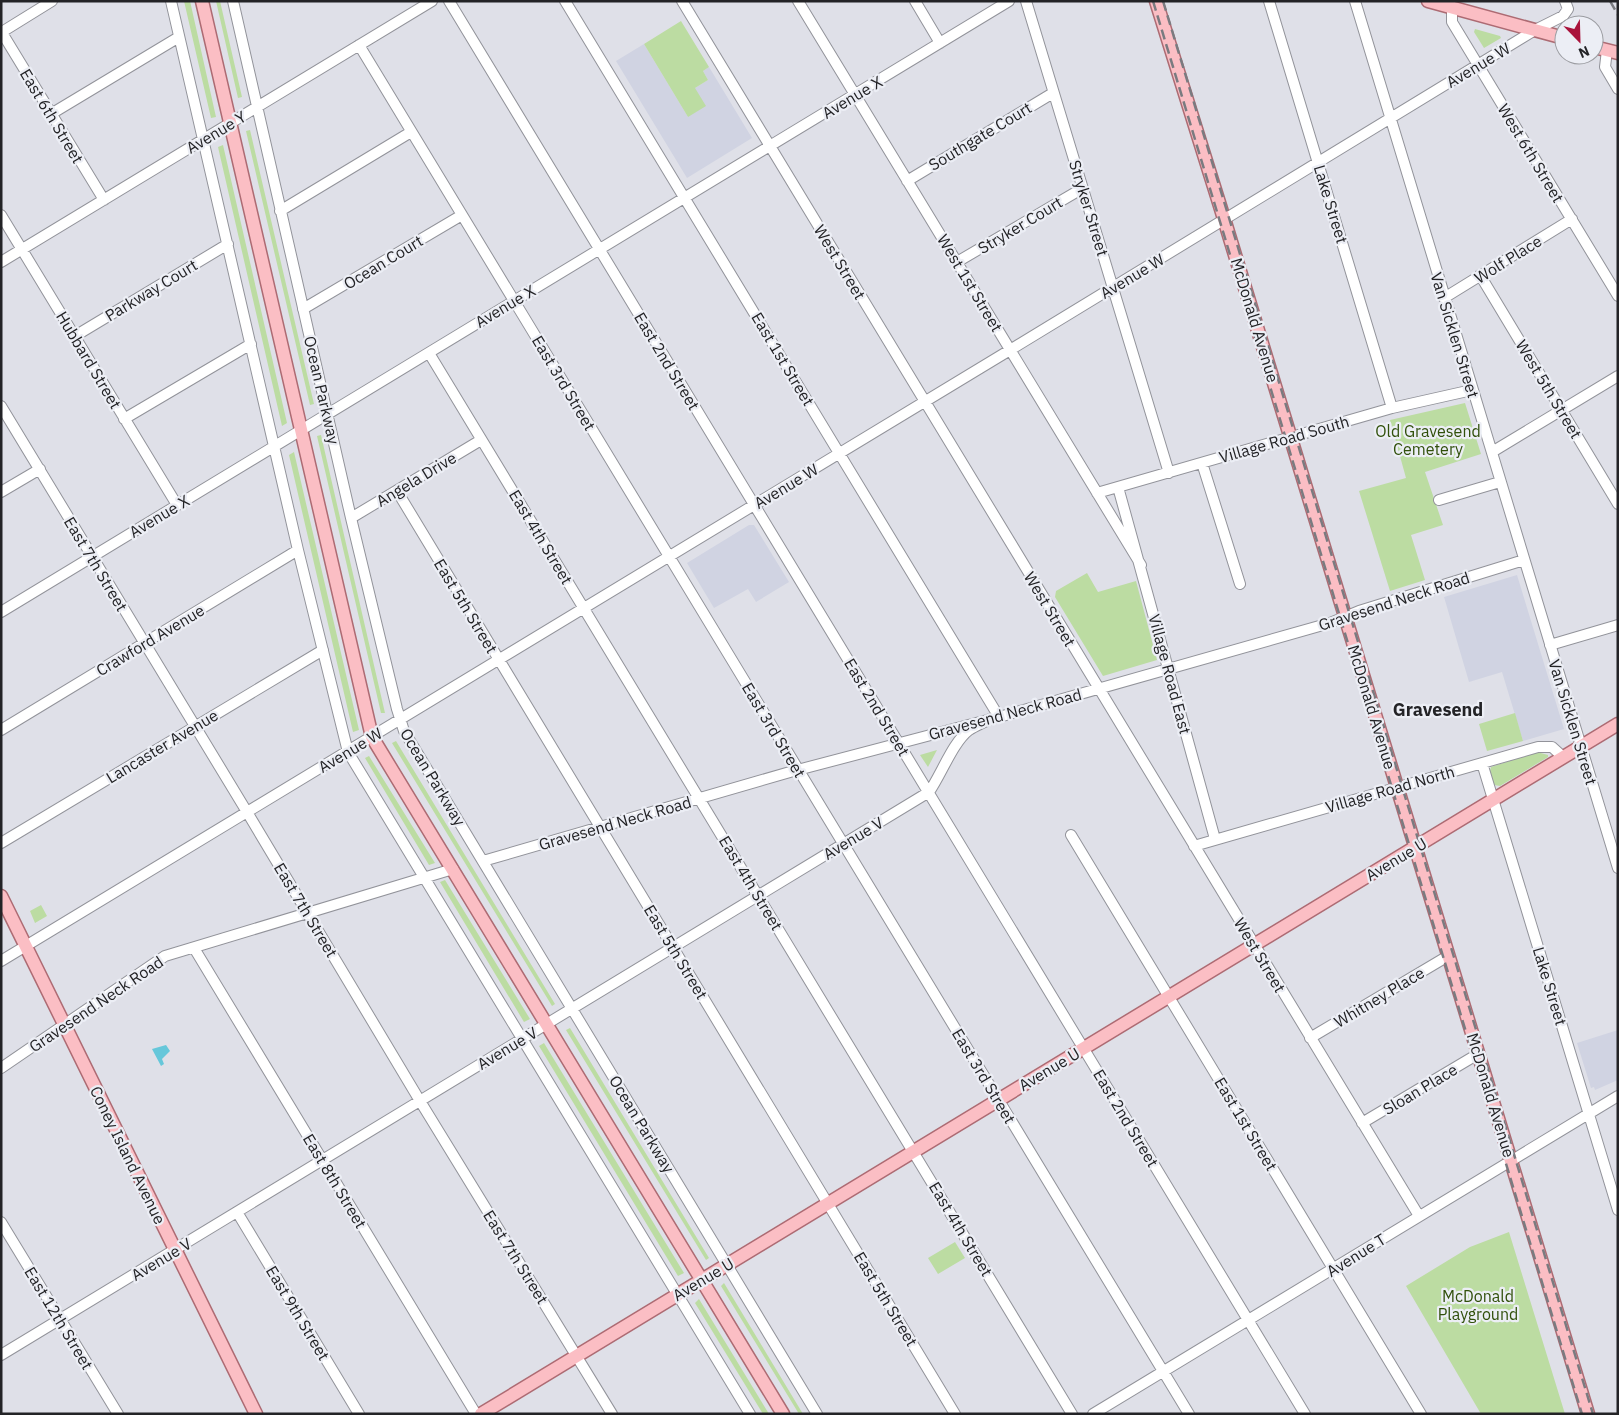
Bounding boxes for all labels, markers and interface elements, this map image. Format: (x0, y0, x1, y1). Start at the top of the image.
north arrow (1554, 15, 1604, 65)
street label: Avenue W (1442, 38, 1514, 92)
text: N (1576, 42, 1592, 62)
street label: East 6th Street (16, 65, 88, 167)
street label: Avenue X (818, 71, 886, 123)
street label: Southgate Court (925, 97, 1035, 175)
street label: West 6th Street (1494, 100, 1568, 206)
street label: Avenue Y (182, 106, 250, 158)
street label: Stryker Street (1065, 158, 1113, 258)
street label: Lake Street (1310, 162, 1352, 246)
street label: Stryker Court (974, 192, 1066, 258)
street label: West Street (810, 221, 870, 303)
street label: Wolf Place (1471, 230, 1546, 288)
street label: Ocean Court (340, 231, 426, 293)
street label: West 1st Street (933, 231, 1007, 335)
street label: Avenue W (1096, 249, 1168, 303)
street label: Parkway Court (101, 255, 201, 325)
street label: McDonald Avenue (1227, 255, 1284, 385)
street label: Van Sicklen Street (1426, 270, 1484, 400)
street label: Avenue X (471, 280, 539, 332)
street label: Hubbard Street (52, 308, 126, 412)
street label: East 2nd Street (630, 308, 704, 414)
street label: East 1st Street (747, 309, 819, 409)
street label: East 3rd Street (528, 332, 600, 434)
street label: Ocean Parkway (300, 334, 344, 446)
street label: West 5th Street (1512, 336, 1586, 442)
street label: Village Road South (1217, 411, 1351, 467)
park label: Old Gravesend Cemetery (1375, 421, 1481, 459)
street label: Angela Drive (372, 447, 460, 511)
street label: Avenue W (750, 459, 822, 513)
street label: East 4th Street (505, 486, 577, 588)
street label: Avenue X (125, 490, 193, 542)
street label: East 7th Street (60, 513, 132, 615)
street label: East 5th Street (430, 555, 502, 657)
street label: Gravesend Neck Road (1316, 567, 1472, 635)
street label: West Street (1020, 568, 1080, 650)
street label: Crawford Avenue (92, 600, 208, 680)
street label: Village Road East (1144, 612, 1196, 736)
street label: McDonald Avenue (1344, 642, 1401, 772)
street label: East 2nd Street (840, 654, 914, 760)
street label: Van Sicklen Street (1544, 657, 1602, 787)
street label: East 3rd Street (738, 679, 810, 781)
street label: Gravesend Neck Road (926, 684, 1084, 744)
district label: Gravesend (1393, 698, 1483, 721)
street label: Lancaster Avenue (102, 705, 222, 787)
street label: Avenue W (314, 723, 386, 777)
street label: Ocean Parkway (396, 725, 470, 829)
street label: Village Road North (1323, 761, 1457, 817)
street label: Gravesend Neck Road (536, 792, 694, 854)
street label: Avenue V (819, 812, 887, 864)
street label: East 4th Street (715, 832, 787, 934)
street label: Avenue U (1362, 833, 1430, 885)
street label: East 7th Street (270, 859, 342, 961)
street label: East 5th Street (640, 901, 712, 1003)
street label: West Street (1230, 914, 1290, 996)
street label: Lake Street (1529, 944, 1571, 1028)
street label: Gravesend Neck Road (25, 952, 167, 1056)
street label: Whitney Place (1330, 962, 1428, 1032)
street label: Avenue V (473, 1022, 541, 1074)
street label: East 3rd Street (948, 1025, 1020, 1127)
street label: McDonald Avenue (1463, 1030, 1520, 1160)
street label: Avenue U (1015, 1043, 1083, 1095)
street label: Sloan Place (1379, 1059, 1461, 1119)
street label: East 2nd Street (1089, 1065, 1163, 1171)
street label: Ocean Parkway (605, 1072, 679, 1176)
street label: East 1st Street (1210, 1074, 1282, 1174)
street label: Coney Island Avenue (86, 1083, 170, 1227)
street label: East 8th Street (299, 1130, 371, 1232)
street label: East 4th Street (925, 1178, 997, 1280)
street label: East 7th Street (479, 1206, 553, 1308)
street label: Avenue T (1323, 1229, 1389, 1281)
street label: Avenue V (127, 1233, 195, 1285)
street label: East 5th Street (850, 1248, 922, 1350)
street label: Avenue U (669, 1253, 737, 1305)
street label: East 9th Street (262, 1262, 334, 1364)
street label: East 12th Street (20, 1263, 98, 1373)
park label: McDonald Playground (1438, 1286, 1518, 1324)

